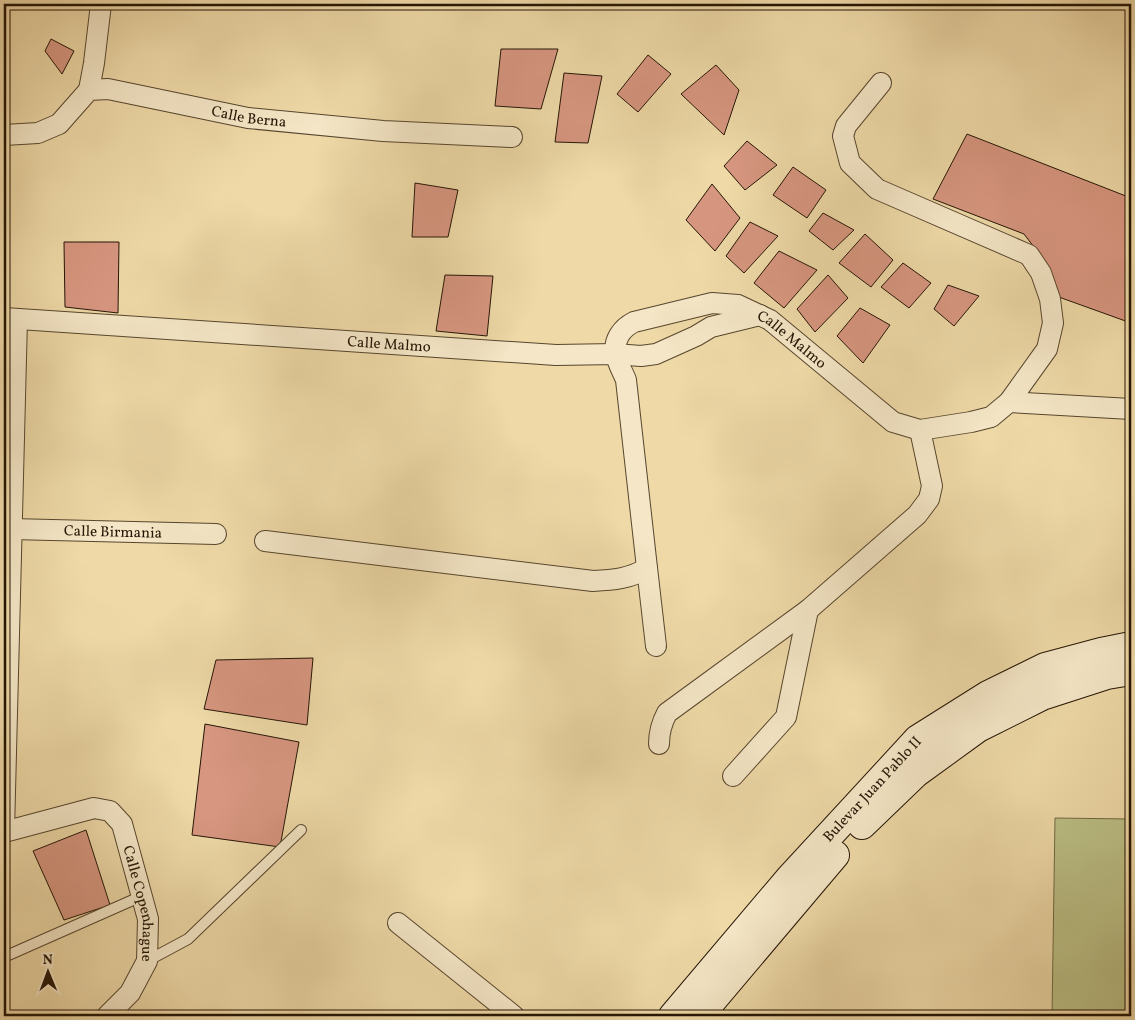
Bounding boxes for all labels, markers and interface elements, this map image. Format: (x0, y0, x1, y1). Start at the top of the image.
street label: Calle Berna (209, 102, 287, 134)
street label: Calle Malmo (753, 306, 830, 374)
street label: Calle Malmo (347, 332, 431, 359)
street label: Calle Birmania (64, 521, 162, 545)
street label: Bulevar Juan Pablo II (819, 732, 927, 848)
street label: Calle Copenhague (116, 843, 157, 962)
north arrow (22, 948, 72, 998)
text: N (43, 951, 53, 970)

